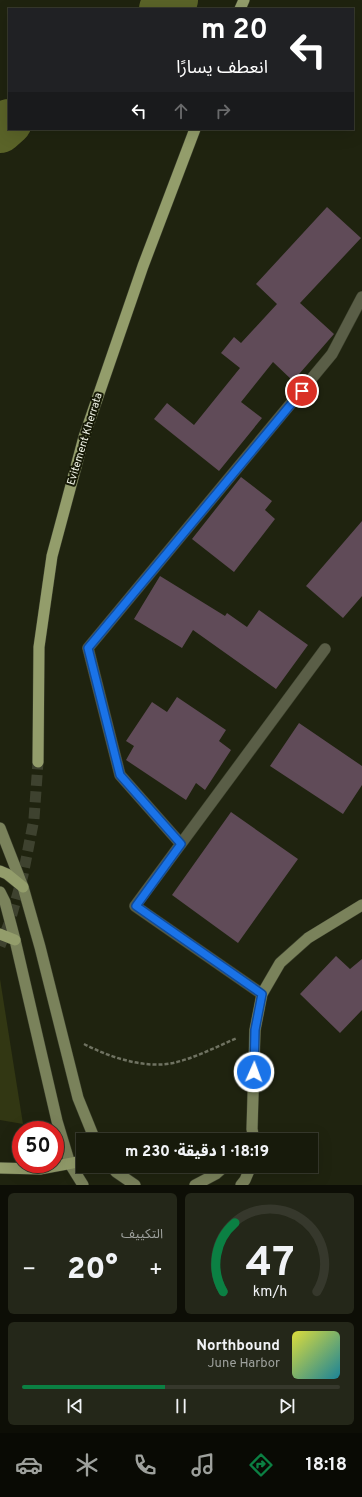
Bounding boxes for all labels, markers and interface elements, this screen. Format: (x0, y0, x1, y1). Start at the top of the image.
text: 20 m (201, 13, 268, 49)
icon: left (282, 24, 334, 76)
text: انعطف يسارًا (176, 57, 268, 80)
icon: left (128, 100, 150, 122)
icon: ahead (170, 100, 192, 122)
icon: right (212, 100, 234, 122)
pin (285, 374, 319, 408)
icon: arrive (291, 380, 313, 402)
street label: Evitement Kherrata (64, 391, 106, 487)
position arrow (233, 1051, 275, 1093)
speed limit sign: 50 (12, 1121, 64, 1173)
text: 18:19 · 1 دقيقة · 230 m (125, 1143, 269, 1162)
text: التكييف (121, 1227, 163, 1243)
text: 47 (245, 1237, 294, 1290)
text: 20° (67, 1252, 118, 1289)
text: − (22, 1257, 36, 1284)
text: + (149, 1257, 163, 1284)
text: km/h (252, 1282, 287, 1300)
text: Northbound (196, 1337, 280, 1356)
text: June Harbor (207, 1356, 280, 1372)
icon: previous (64, 1395, 86, 1417)
icon: pause (170, 1395, 192, 1417)
icon: next (276, 1395, 298, 1417)
icon: car (15, 1451, 43, 1479)
icon: climate (73, 1451, 101, 1479)
icon: phone (131, 1451, 159, 1479)
icon: music (189, 1451, 217, 1479)
icon: directions (247, 1451, 275, 1479)
text: 18:18 (306, 1454, 347, 1477)

